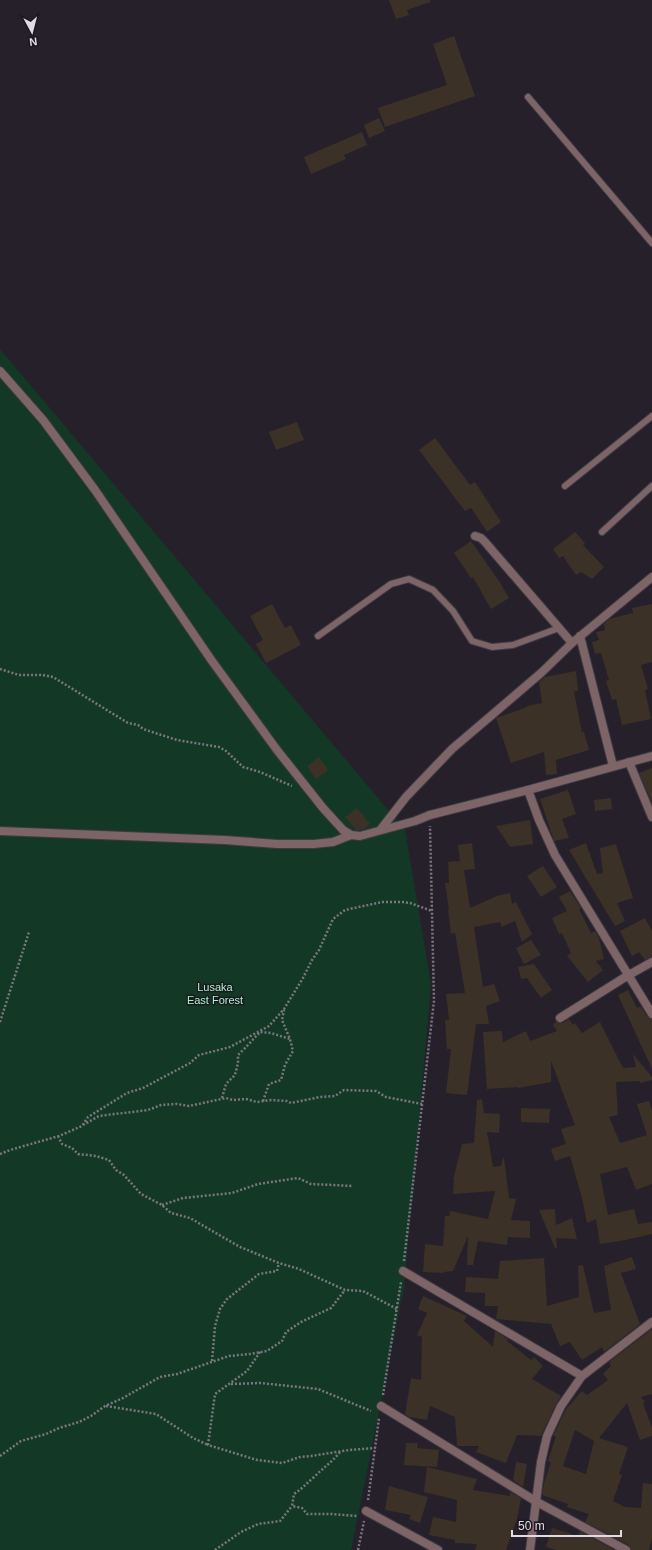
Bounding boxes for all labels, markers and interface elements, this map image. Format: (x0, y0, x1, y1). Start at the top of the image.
north arrow (12, 12, 52, 52)
text: N (28, 35, 38, 48)
park label: Lusaka East Forest (187, 981, 243, 1006)
scale bar (512, 1512, 621, 1538)
text: 50 m (518, 1519, 545, 1533)

